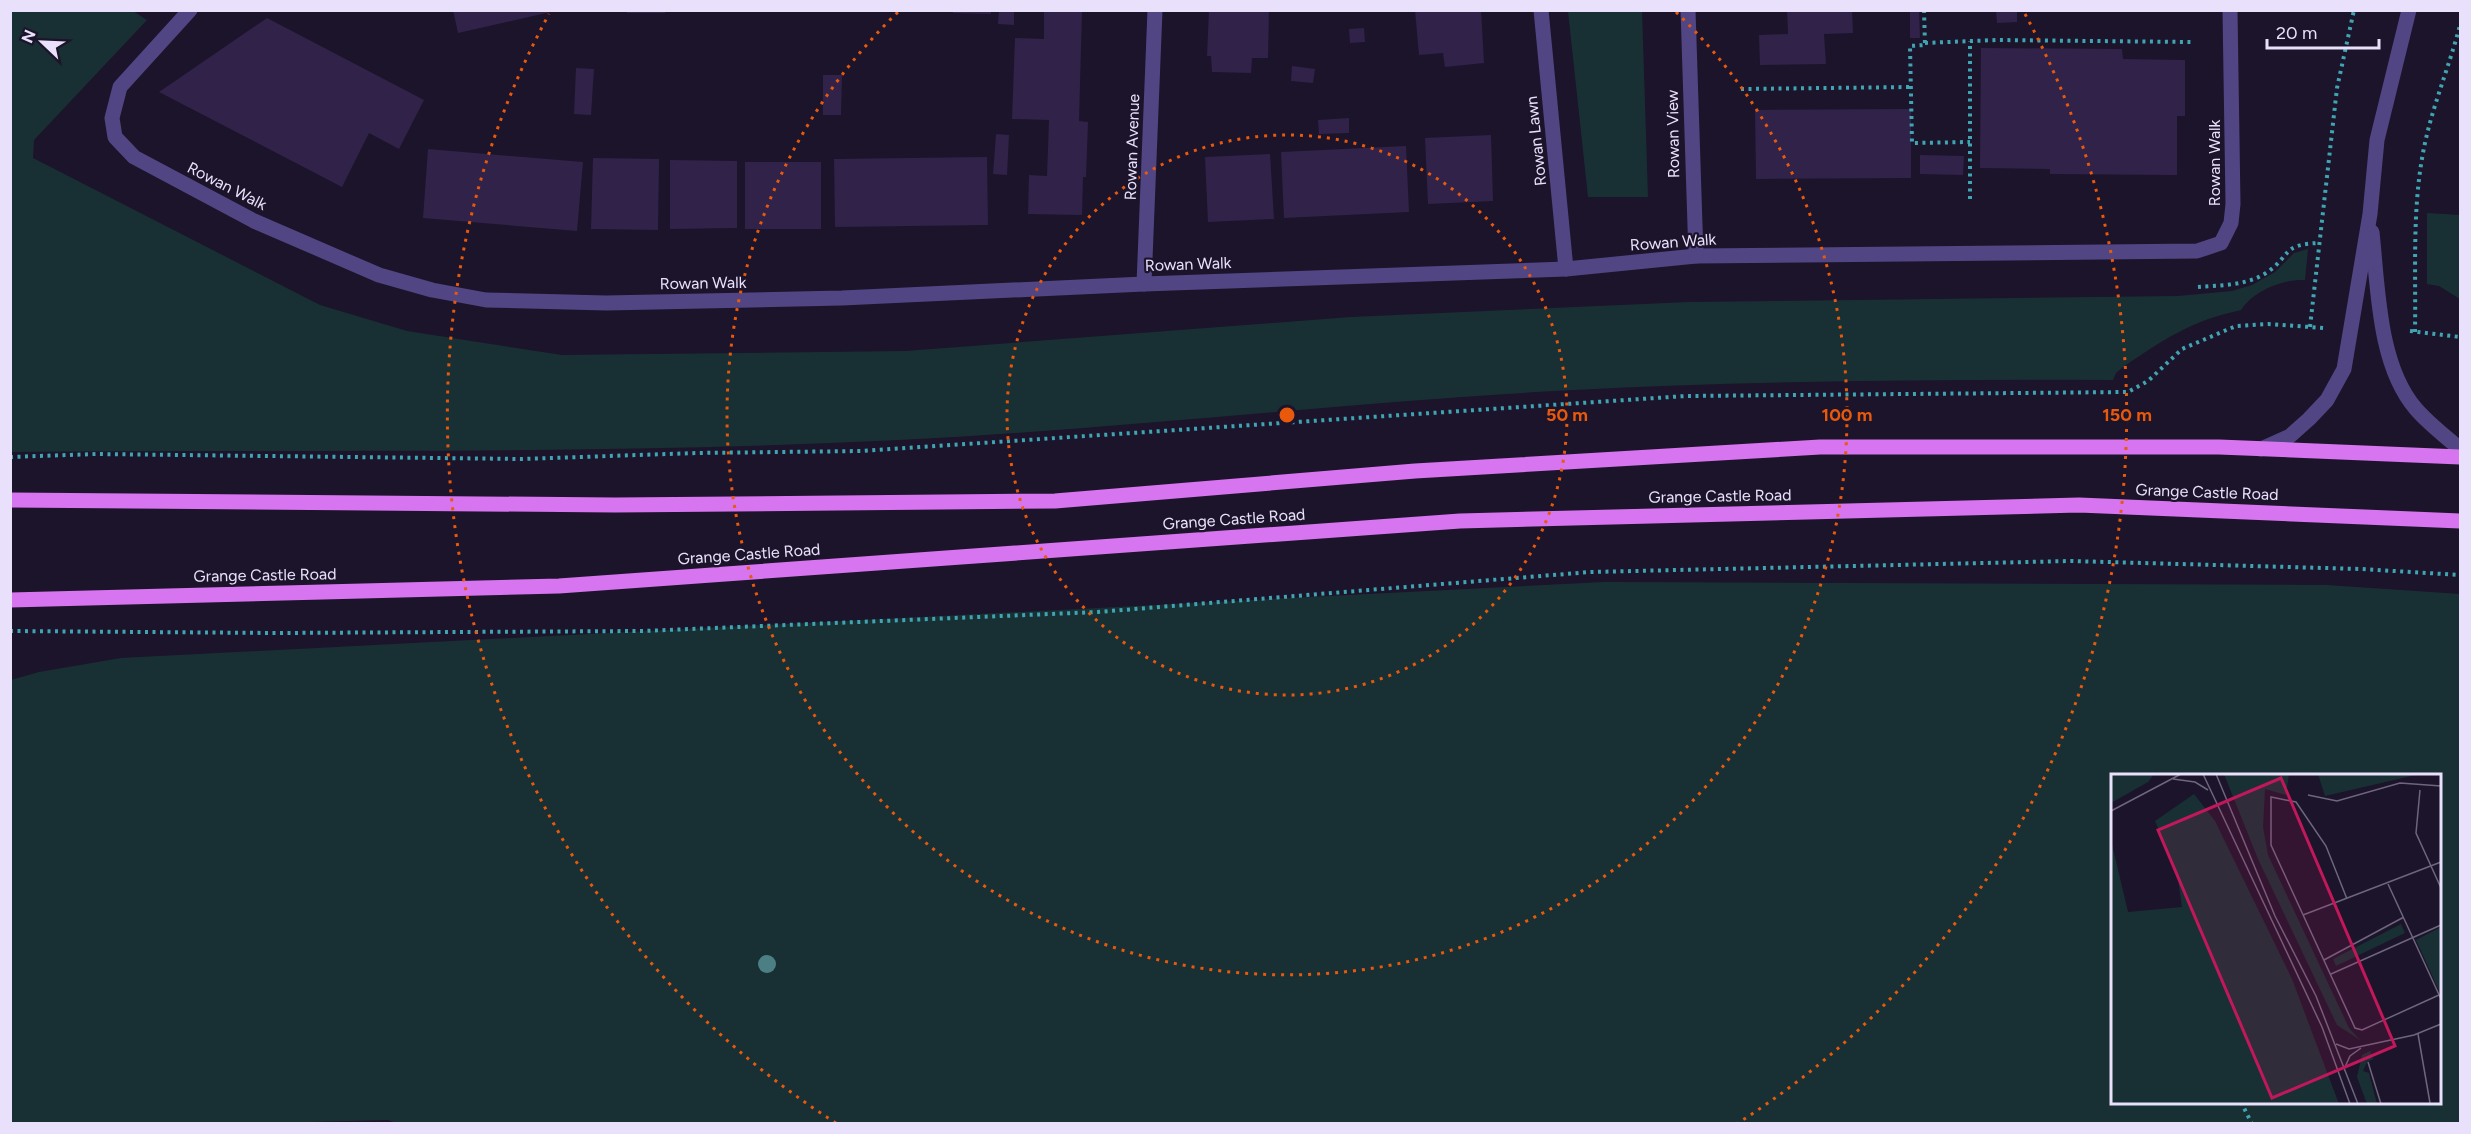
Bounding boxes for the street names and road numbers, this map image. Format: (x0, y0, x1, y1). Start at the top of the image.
street label: Rowan View (1663, 89, 1683, 178)
street label: Rowan Avenue (1121, 93, 1143, 201)
street label: Rowan Lawn (1522, 95, 1550, 187)
street label: Rowan Walk (2205, 119, 2224, 206)
street label: Rowan Walk (184, 158, 270, 214)
street label: Rowan Walk (1629, 229, 1717, 254)
street label: Rowan Walk (1144, 253, 1232, 275)
street label: Rowan Walk (660, 273, 747, 293)
street label: Grange Castle Road (2135, 480, 2279, 504)
street label: Grange Castle Road (1648, 485, 1792, 507)
street label: Grange Castle Road (1162, 505, 1306, 533)
street label: Grange Castle Road (677, 540, 821, 568)
street label: Grange Castle Road (193, 564, 337, 586)

